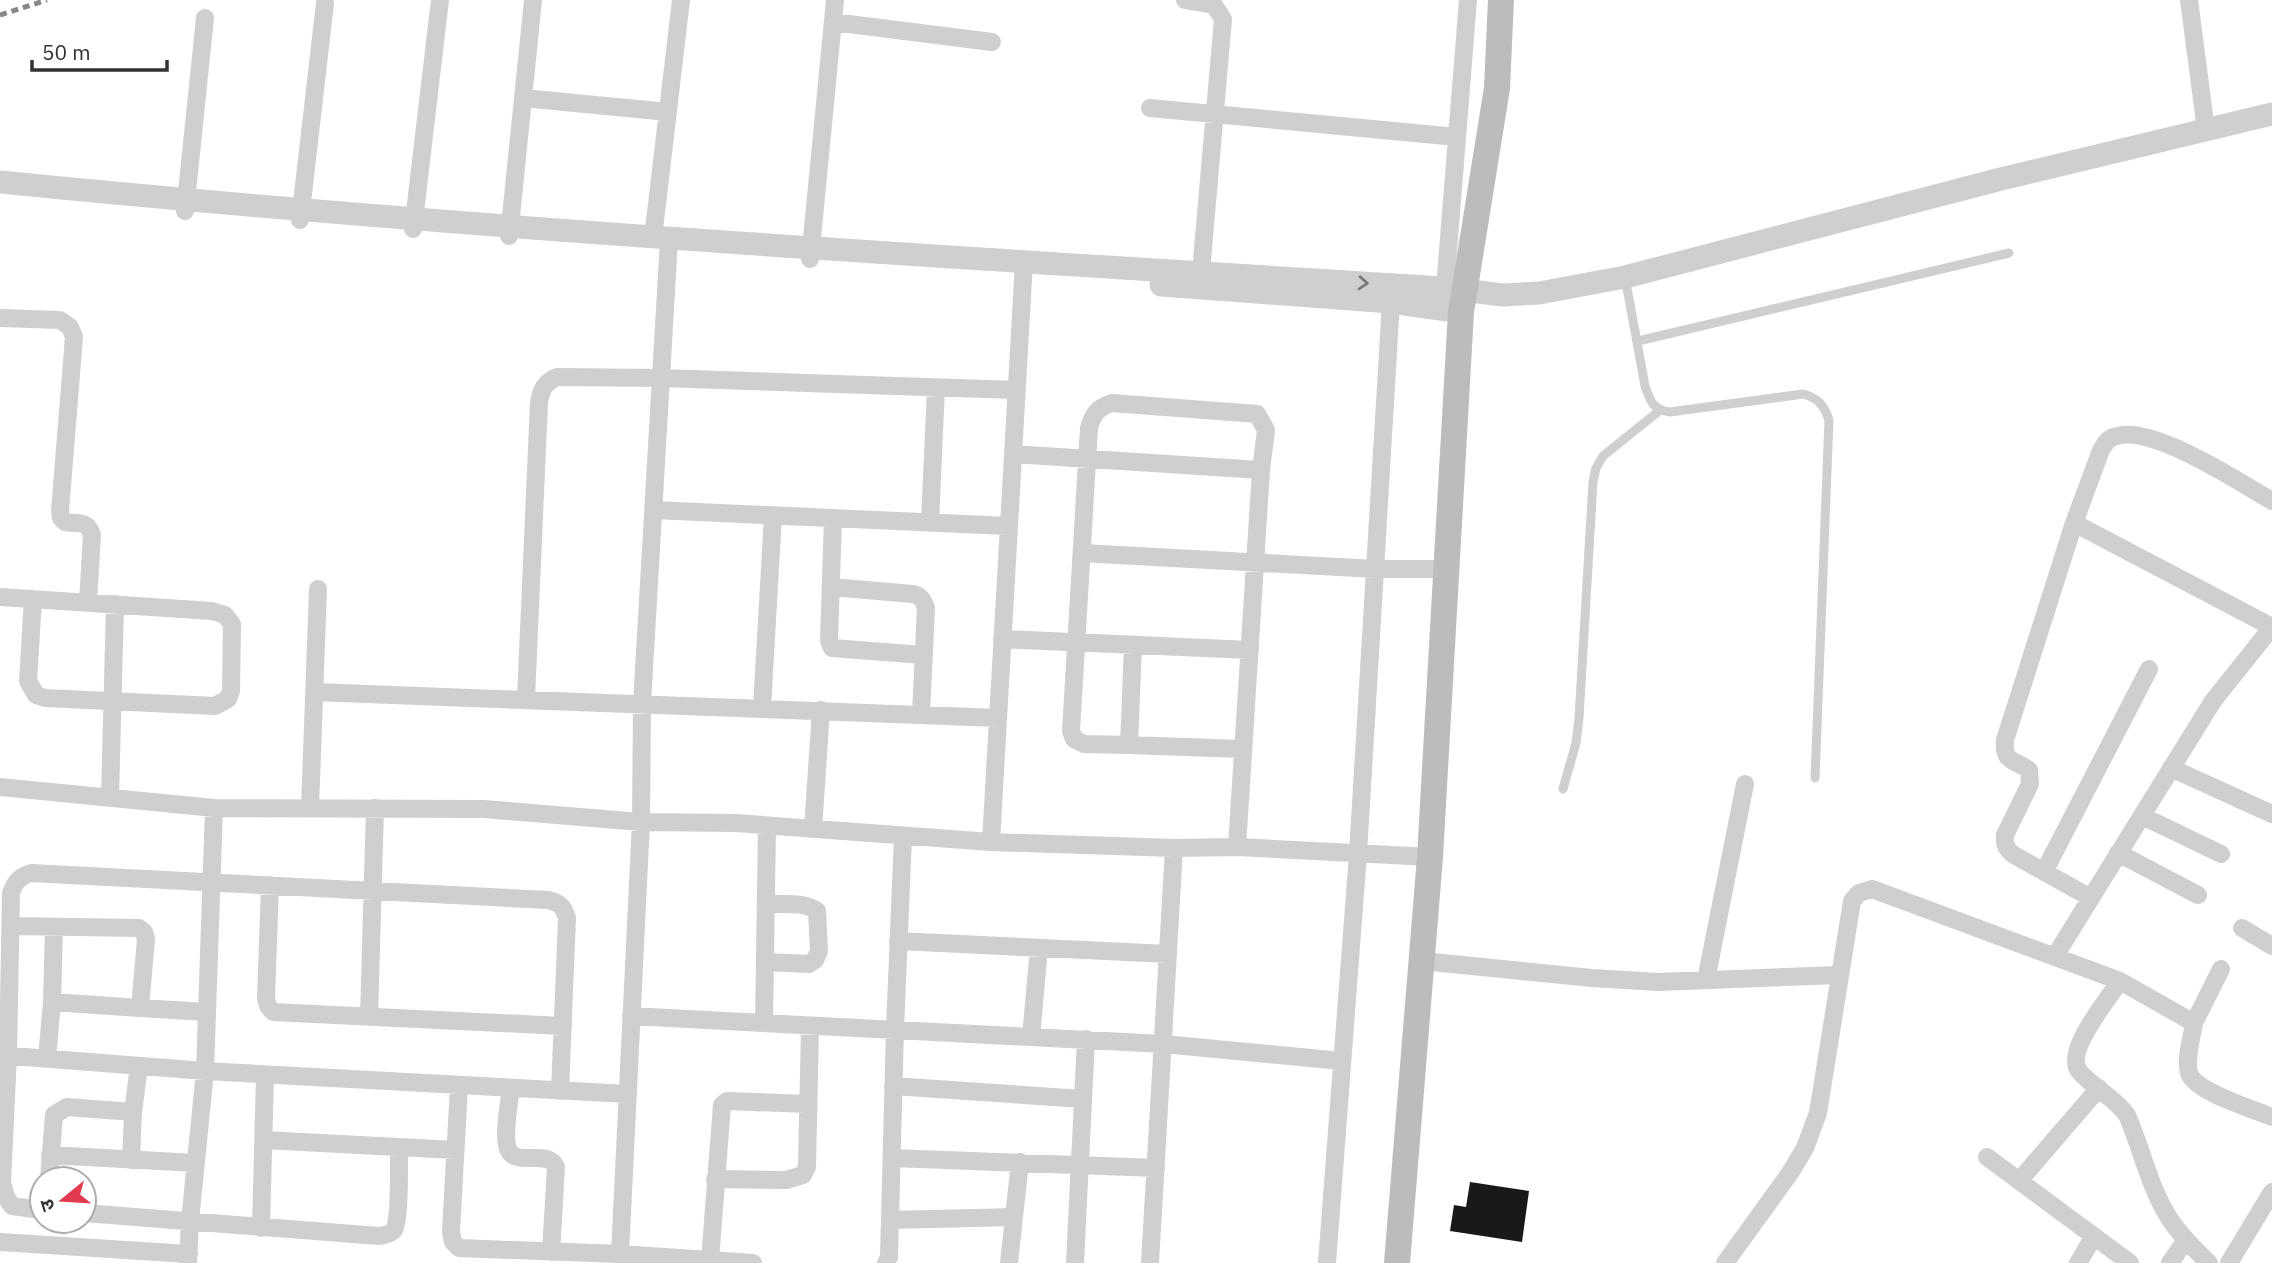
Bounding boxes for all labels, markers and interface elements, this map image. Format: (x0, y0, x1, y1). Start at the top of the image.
scale bar (32, 28, 166, 72)
text: 50 m (42, 38, 91, 66)
one-way arrow (1358, 275, 1369, 290)
north arrow (28, 1165, 98, 1235)
text: उ (33, 1195, 60, 1214)

